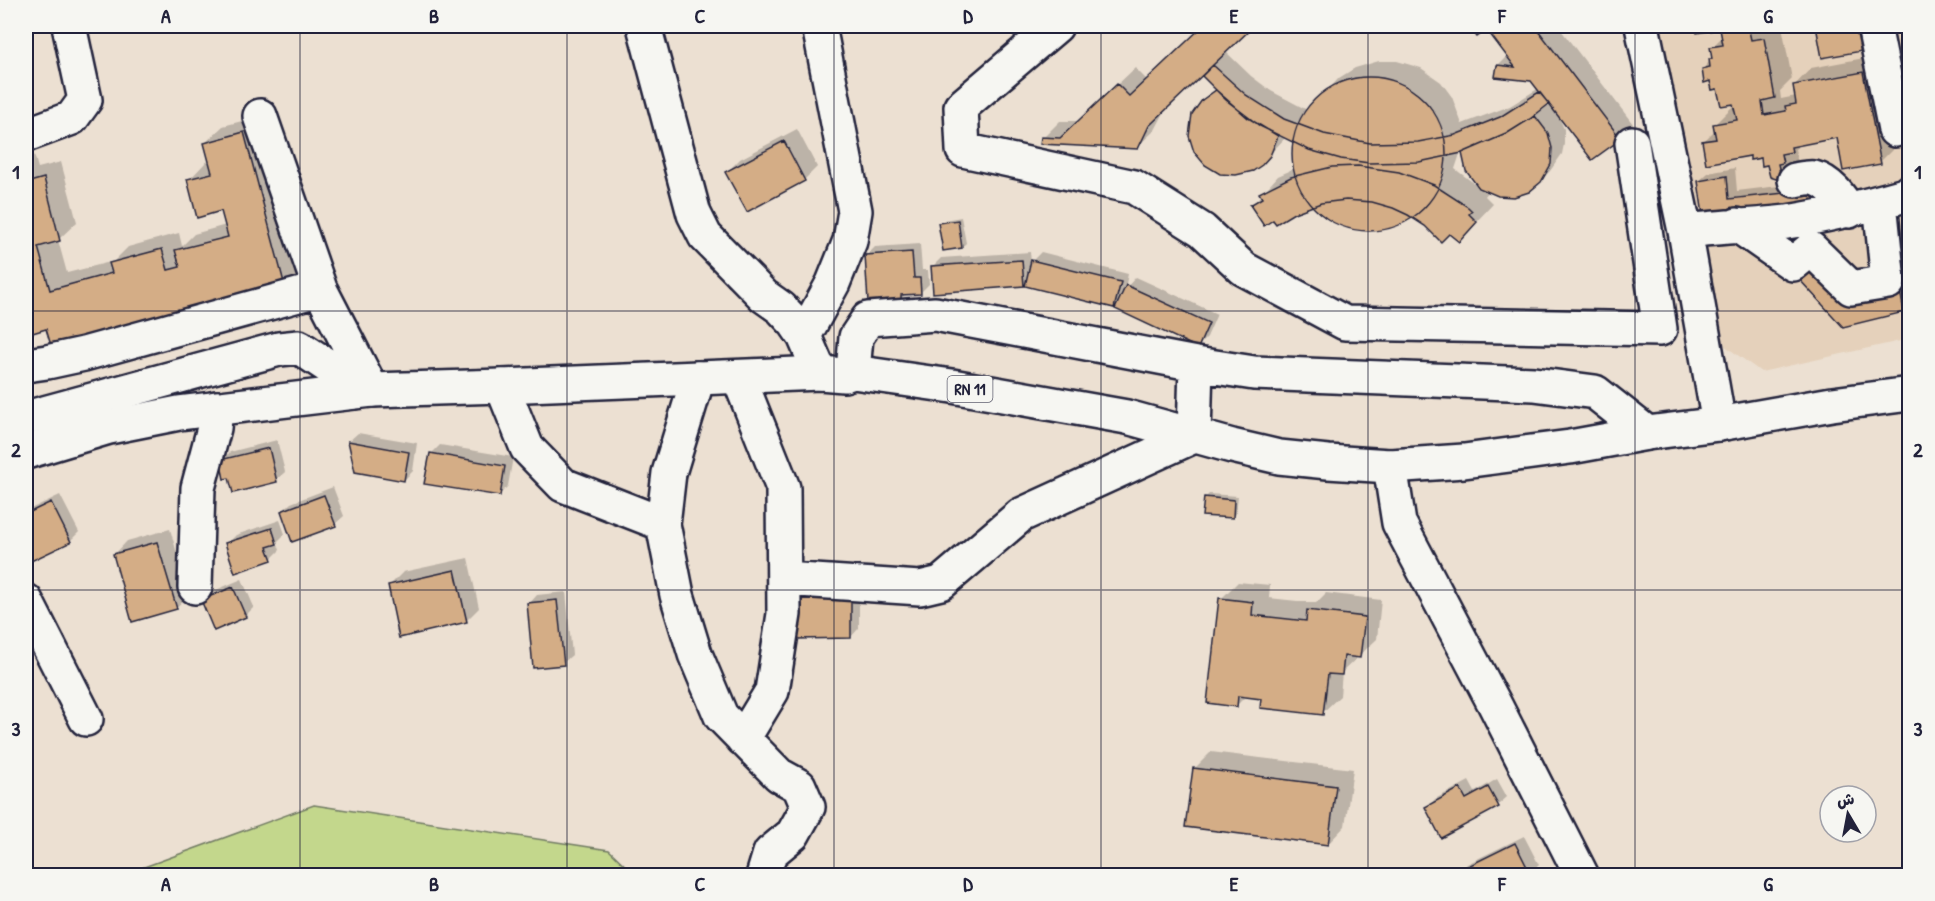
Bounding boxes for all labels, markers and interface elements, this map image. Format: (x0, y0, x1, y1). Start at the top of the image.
text: A (161, 2, 171, 29)
text: B (429, 2, 439, 29)
text: C (695, 2, 706, 29)
text: D (963, 2, 973, 29)
text: E (1230, 2, 1239, 29)
text: F (1497, 2, 1507, 29)
text: G (1763, 2, 1773, 29)
text: 1 (12, 158, 20, 185)
text: 1 (1914, 158, 1922, 185)
road number: RN 11 (948, 376, 992, 402)
text: 2 (11, 436, 21, 463)
text: 2 (1913, 436, 1923, 463)
text: 3 (12, 715, 21, 742)
text: 3 (1914, 715, 1923, 742)
north arrow (1818, 784, 1878, 844)
text: ش (1835, 787, 1856, 812)
text: A (161, 870, 171, 897)
text: B (429, 870, 439, 897)
text: C (695, 870, 706, 897)
text: D (963, 870, 973, 897)
text: E (1230, 870, 1239, 897)
text: F (1497, 870, 1507, 897)
text: G (1763, 870, 1773, 897)

